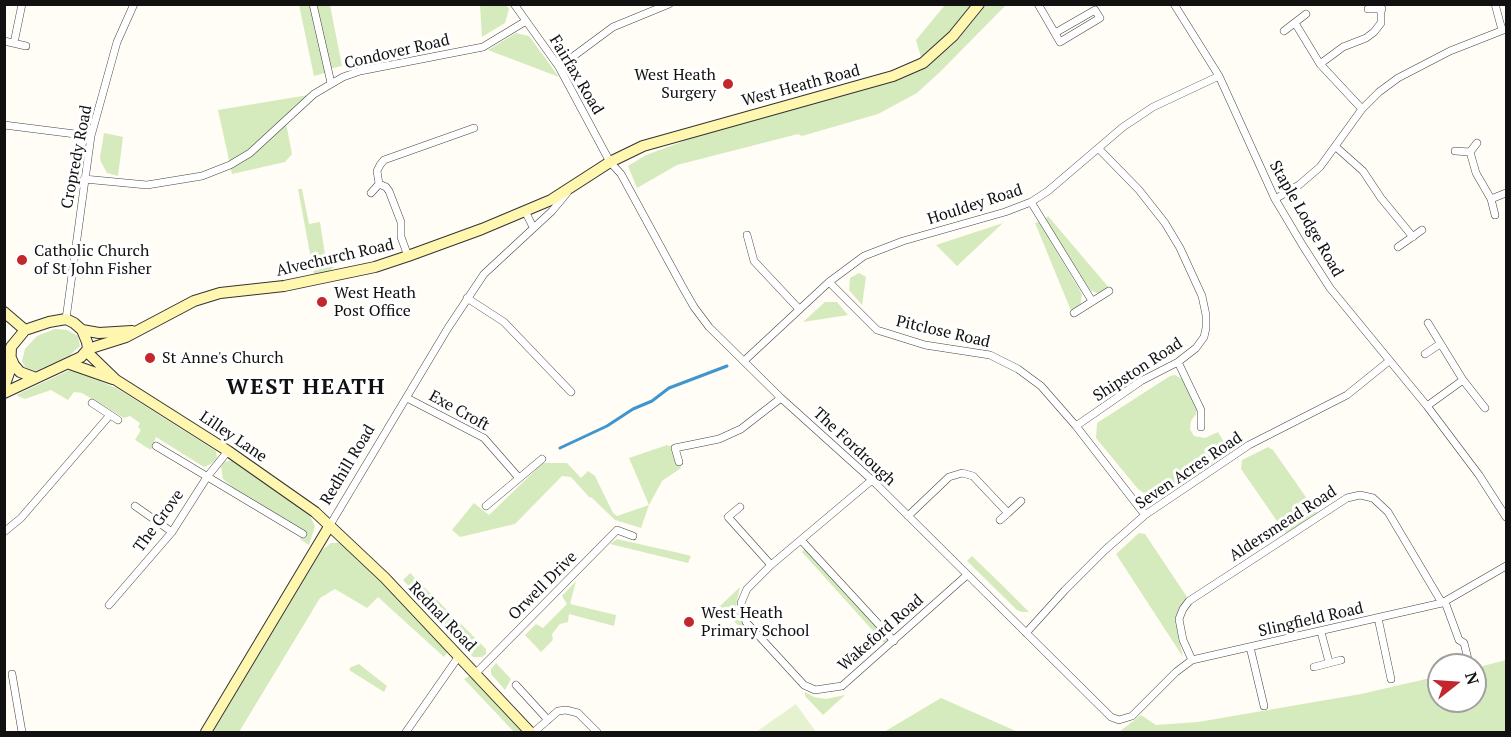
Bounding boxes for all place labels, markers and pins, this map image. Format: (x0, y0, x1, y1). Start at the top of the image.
place label: West Heath Surgery (634, 65, 716, 103)
marker: West Heath Surgery (721, 77, 735, 91)
place label: Catholic Church of St John Fisher (34, 241, 152, 279)
marker: Catholic Church of St John Fisher (15, 253, 29, 267)
place label: West Heath Post Office (334, 283, 416, 321)
marker: West Heath Post Office (315, 295, 329, 309)
place label: St Anne's Church (162, 348, 284, 368)
marker: St Anne's Church (143, 351, 157, 365)
place label: West Heath Primary School (701, 603, 810, 641)
marker: West Heath Primary School (682, 615, 696, 629)

